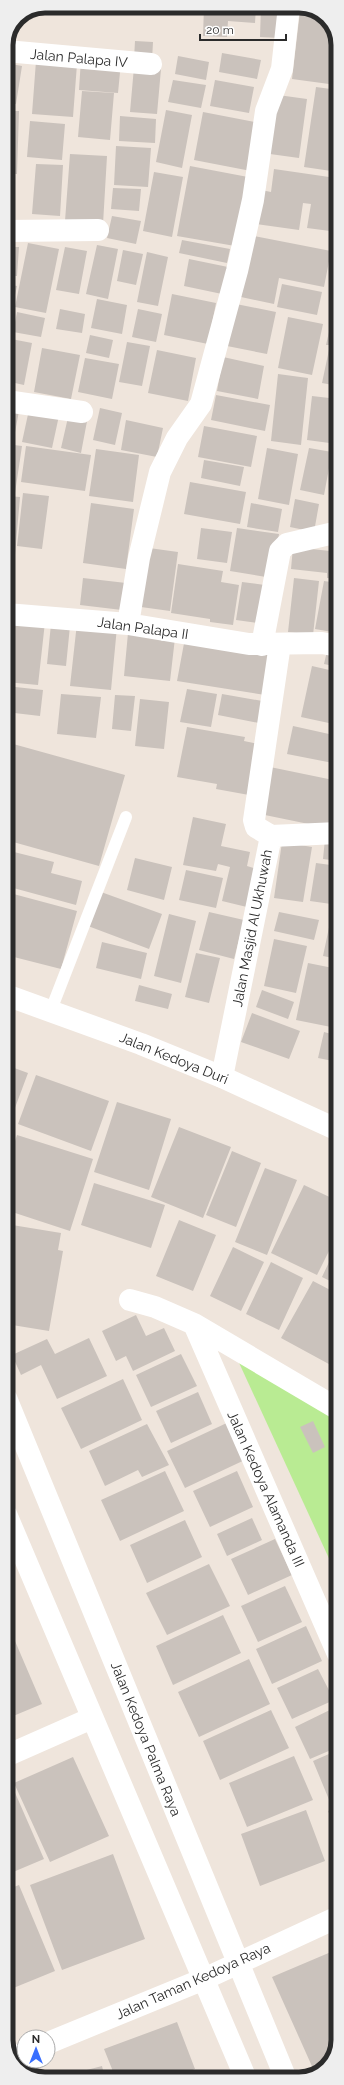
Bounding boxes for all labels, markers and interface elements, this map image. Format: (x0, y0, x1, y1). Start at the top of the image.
scale bar (200, 16, 286, 42)
text: 20 m (206, 23, 234, 37)
street label: Jalan Palapa IV (30, 46, 129, 70)
street label: Jalan Palapa II (96, 614, 190, 642)
street label: Jalan Masjid Al Ukhuwah (229, 848, 275, 1008)
street label: Jalan Kedoya Duri (117, 1029, 231, 1087)
street label: Jalan Kedoya Alamanda III (224, 1409, 308, 1569)
street label: Jalan Kedoya Palma Raya (108, 1659, 184, 1819)
street label: Jalan Taman Kedoya Raya (113, 1940, 273, 2022)
north arrow (16, 2029, 56, 2069)
text: N (32, 2033, 40, 2046)

